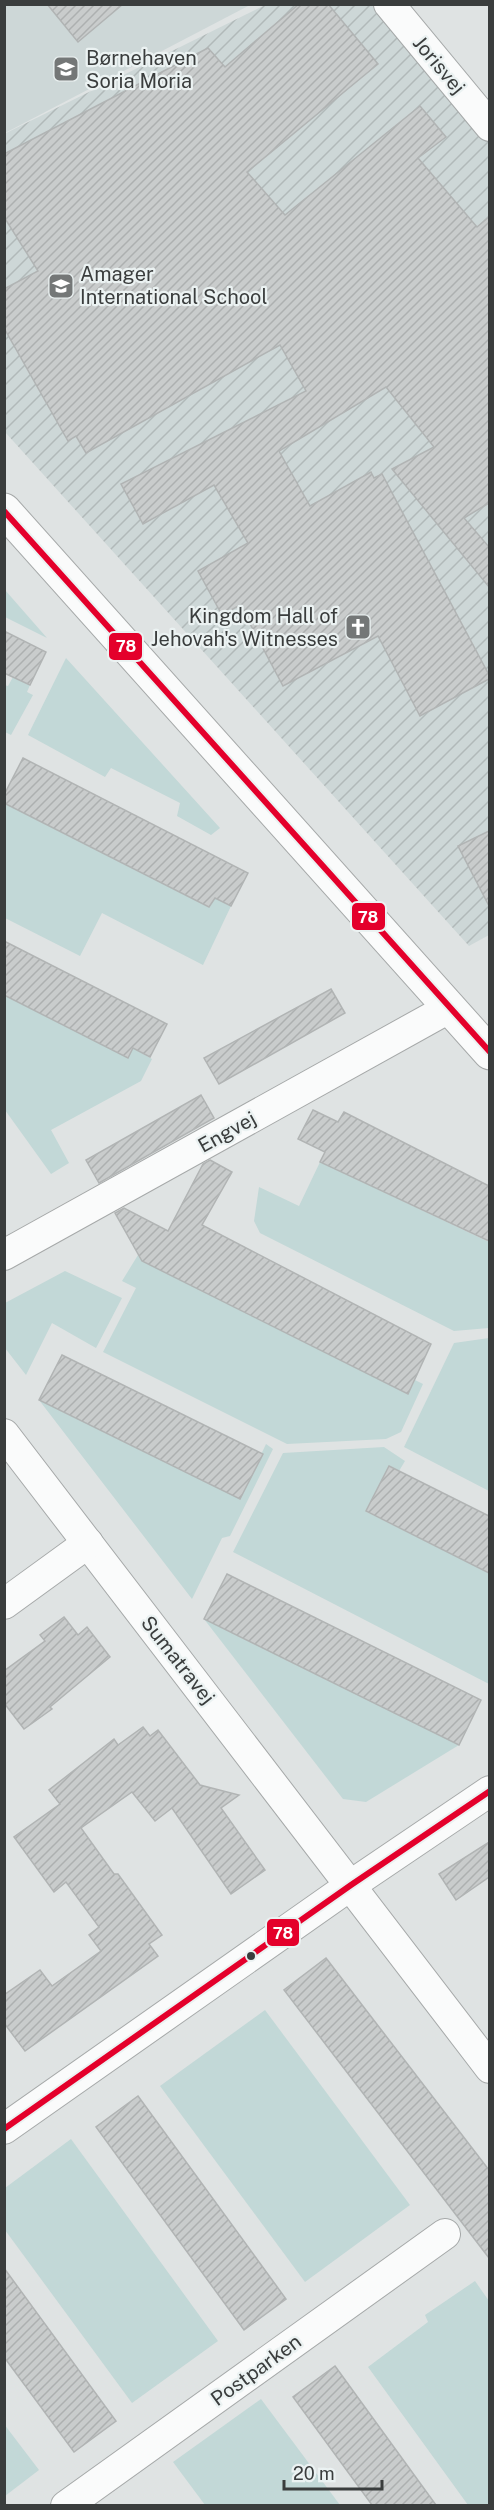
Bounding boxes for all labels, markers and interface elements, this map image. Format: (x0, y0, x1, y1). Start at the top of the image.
street label: Jorisvej (408, 31, 470, 99)
place label: Børnehaven Soria Moria (86, 46, 197, 93)
school or university icon: Børnehaven Soria Moria (51, 54, 81, 84)
place label: Amager International School (80, 262, 267, 309)
school or university icon: Amager International School (46, 271, 76, 301)
place label: Kingdom Hall of Jehovah's Witnesses (151, 604, 338, 651)
church icon: Kingdom Hall of Jehovah's Witnesses (343, 612, 373, 642)
line badge: 78 (108, 632, 143, 661)
text: 78 (116, 637, 137, 656)
line badge: 78 (351, 902, 386, 931)
text: 78 (358, 908, 379, 927)
street label: Engvej (194, 1106, 260, 1158)
street label: Sumatravej (136, 1611, 220, 1709)
line badge: 78 (266, 1918, 300, 1947)
text: 78 (273, 1924, 294, 1943)
unlabelled marker (245, 1950, 257, 1962)
street label: Postparken (206, 2329, 306, 2411)
scale bar (284, 2453, 382, 2491)
text: 20 m (293, 2463, 335, 2484)

